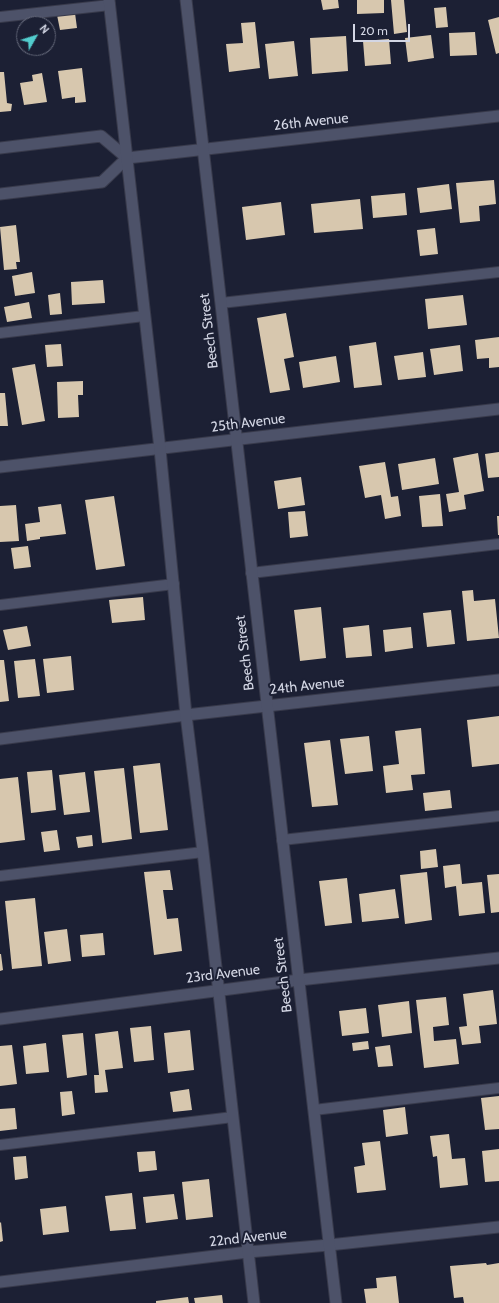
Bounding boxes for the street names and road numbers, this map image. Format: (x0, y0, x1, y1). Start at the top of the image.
street label: 26th Avenue (273, 110, 349, 134)
street label: Beech Street (196, 292, 222, 370)
street label: 25th Avenue (210, 410, 286, 436)
street label: Beech Street (232, 614, 258, 692)
street label: 24th Avenue (269, 674, 345, 698)
street label: Beech Street (270, 936, 296, 1014)
street label: 23rd Avenue (185, 961, 261, 987)
street label: 22nd Avenue (208, 1226, 288, 1250)

